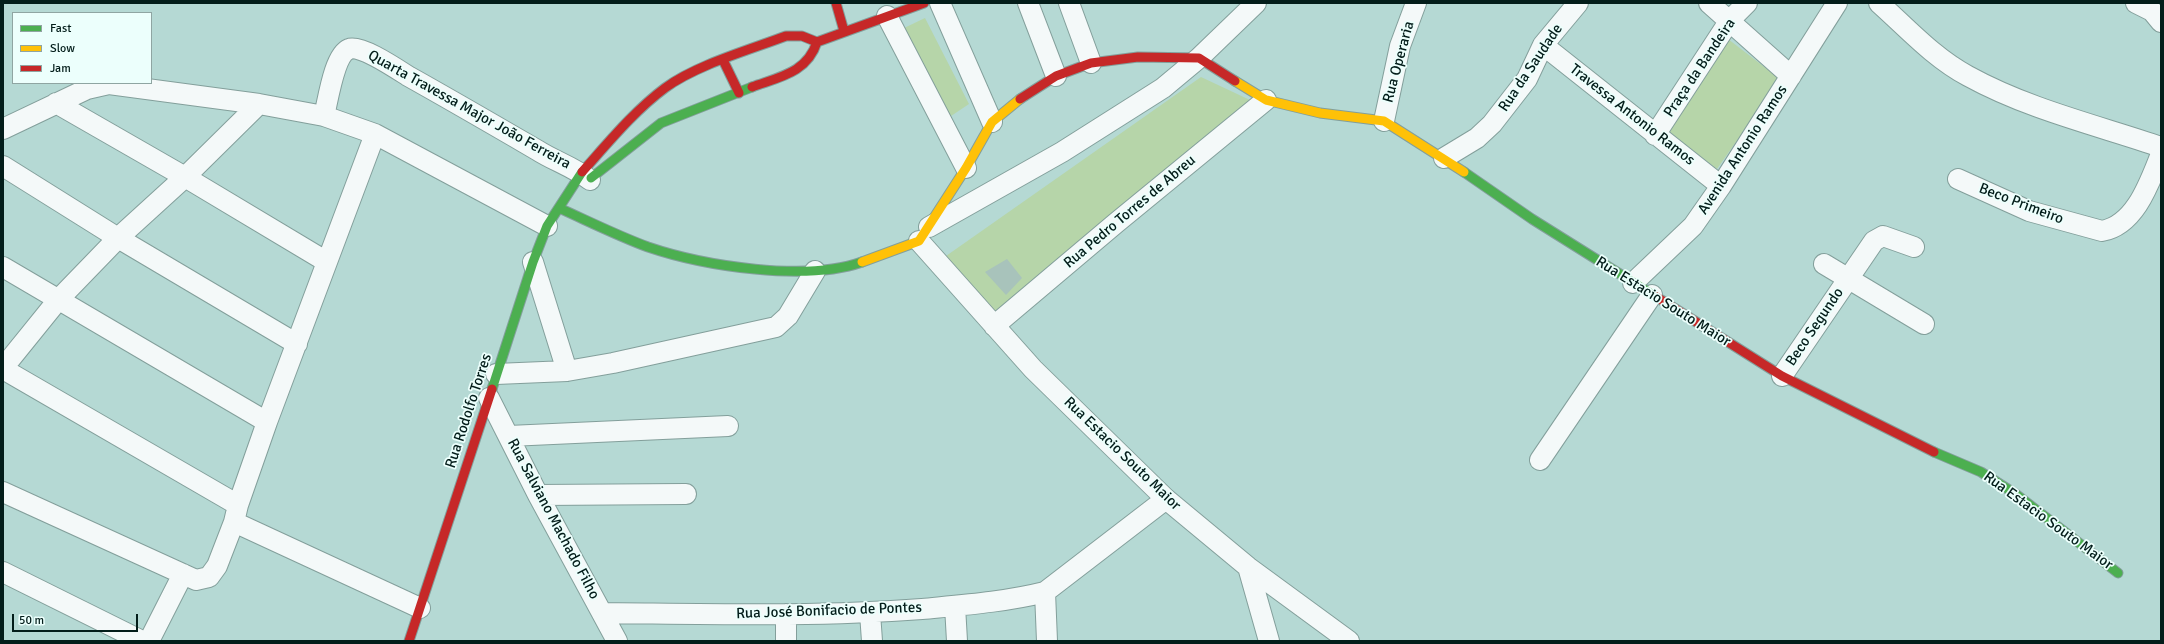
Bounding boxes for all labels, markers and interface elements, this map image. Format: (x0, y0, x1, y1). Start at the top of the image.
legend (12, 12, 152, 84)
street label: Praça da Bandeira (1660, 15, 1740, 121)
street label: Rua Operaria (1379, 19, 1419, 105)
text: Fast (50, 21, 71, 36)
street label: Rua da Saudade (1495, 21, 1567, 115)
text: Slow (50, 41, 75, 56)
street label: Quarta Travessa Major João Ferreira (364, 47, 574, 173)
street label: Travessa Antonio Ramos (1566, 60, 1698, 170)
text: Jam (50, 61, 71, 76)
street label: Avenida Antonio Ramos (1694, 82, 1792, 218)
street label: Rua Pedro Torres de Abreu (1060, 152, 1200, 272)
street label: Beco Primeiro (1976, 180, 2066, 228)
street label: Rua Estacio Souto Maior (1592, 253, 1734, 351)
street label: Beco Segundo (1782, 284, 1848, 370)
street label: Rua Rodolfo Torres (442, 352, 496, 470)
street label: Rua Estacio Souto Maior (1060, 393, 1184, 515)
street label: Rua Salviano Machado Filho (503, 436, 603, 602)
street label: Rua Estacio Souto Maior (1980, 468, 2116, 574)
street label: Rua José Bonifacio de Pontes (736, 599, 922, 623)
scale bar (14, 606, 140, 632)
text: 50 m (19, 613, 44, 628)

